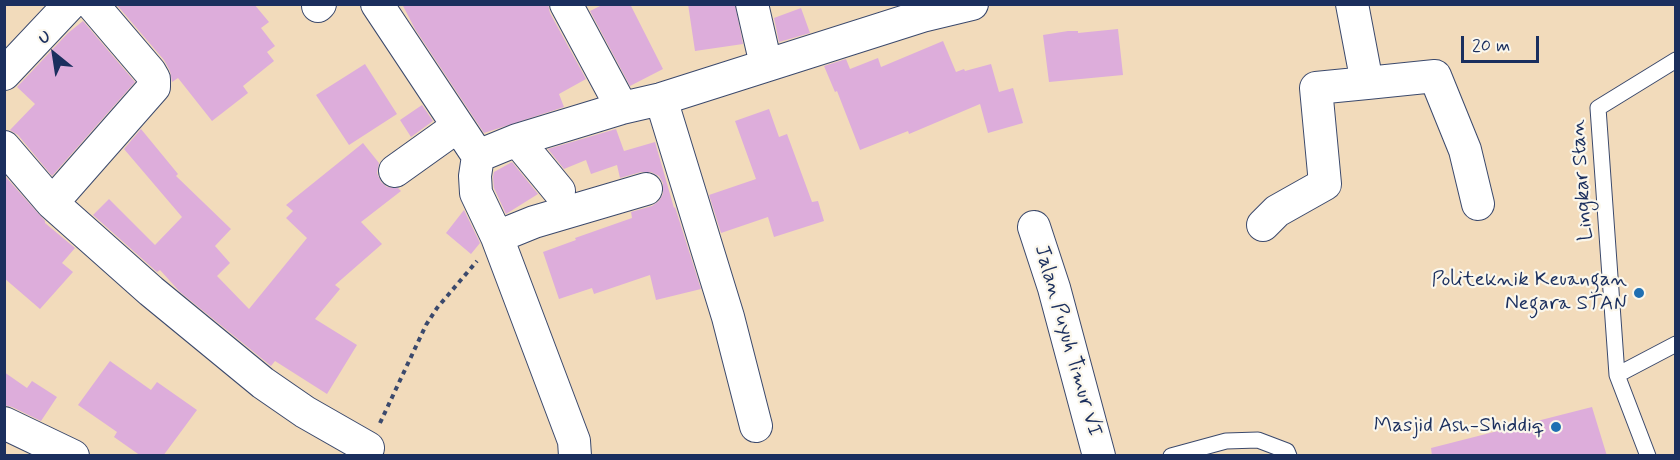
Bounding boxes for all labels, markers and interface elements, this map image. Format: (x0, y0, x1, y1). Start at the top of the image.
north arrow (24, 24, 84, 84)
scale bar (1464, 24, 1542, 62)
text: U (35, 26, 55, 50)
text: 20 m (1472, 34, 1510, 58)
street label: Lingkar Stan (1566, 119, 1600, 241)
street label: Jalan Puyuh Timur VI (1028, 242, 1106, 440)
place label: Politeknik Keuangan Negara STAN (1431, 268, 1627, 318)
marker: Politeknik Keuangan Negara STAN (1632, 286, 1646, 300)
place label: Masjid Ash-Shiddiq (1374, 414, 1544, 440)
marker: Masjid Ash-Shiddiq (1549, 420, 1563, 434)

